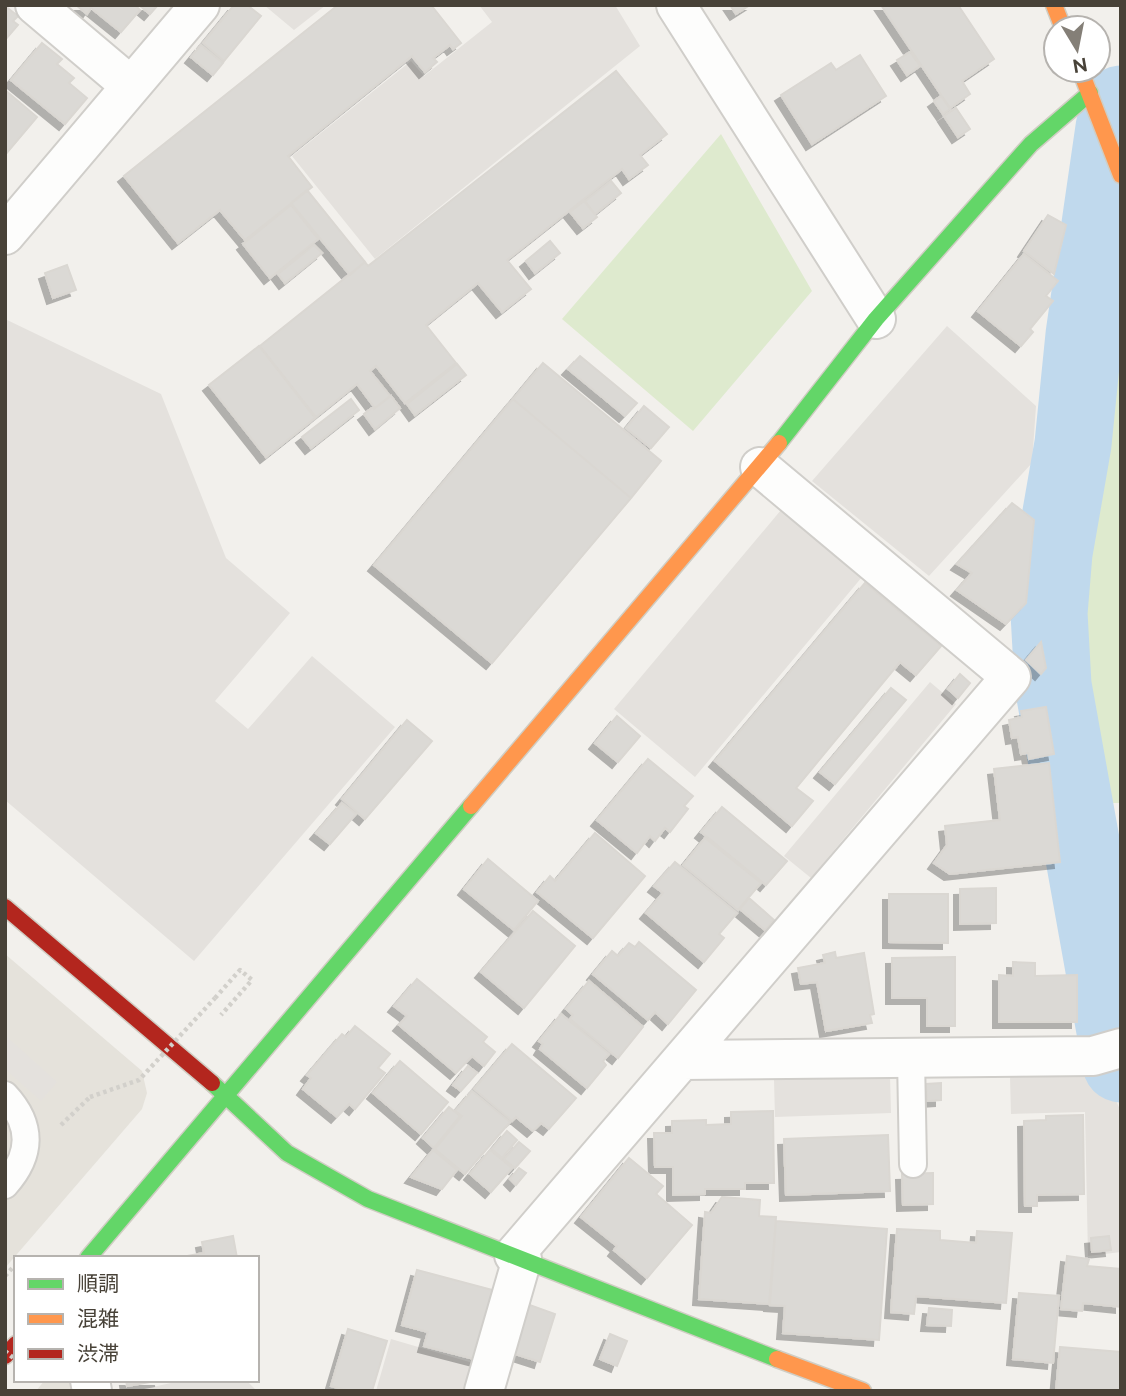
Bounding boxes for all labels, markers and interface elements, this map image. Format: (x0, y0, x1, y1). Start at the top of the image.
north arrow (1042, 14, 1112, 84)
text: N (1071, 54, 1089, 78)
legend (14, 1256, 259, 1382)
text: 順調 (77, 1271, 119, 1296)
text: 混雑 (77, 1306, 119, 1331)
text: 渋滞 (77, 1341, 119, 1366)

